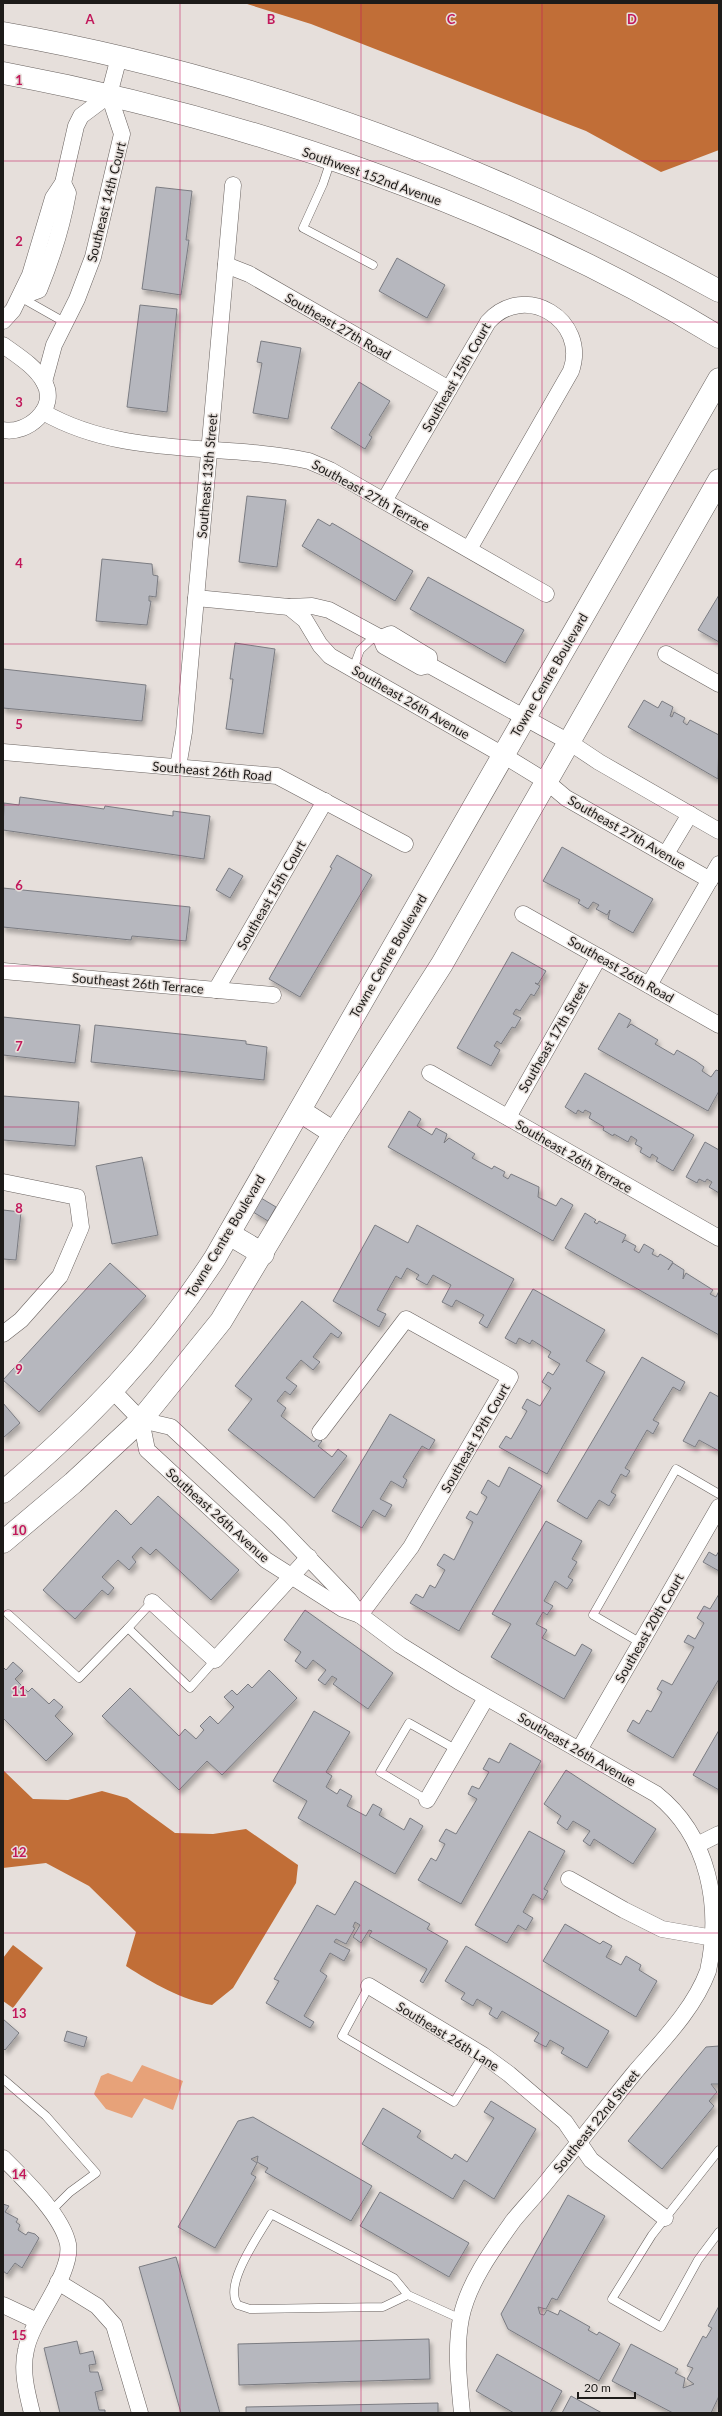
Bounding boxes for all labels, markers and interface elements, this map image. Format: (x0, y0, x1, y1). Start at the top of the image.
text: A (84, 11, 95, 27)
text: B (267, 11, 276, 27)
text: C (447, 11, 456, 27)
text: D (627, 11, 637, 27)
text: 1 (15, 72, 23, 88)
street label: Southeast 14th Court (83, 140, 129, 264)
street label: Southwest 152nd Avenue (300, 143, 444, 209)
text: 2 (15, 233, 23, 249)
street label: Southeast 27th Road (282, 289, 394, 363)
street label: Southeast 15th Court (418, 319, 494, 434)
text: 3 (15, 394, 23, 410)
street label: Southeast 13th Street (194, 413, 220, 539)
street label: Southeast 27th Terrace (309, 456, 433, 534)
text: 4 (15, 555, 23, 571)
street label: Towne Centre Boulevard (507, 610, 591, 740)
street label: Southeast 26th Avenue (349, 662, 473, 742)
text: 5 (15, 716, 23, 732)
street label: Southeast 26th Road (152, 758, 272, 784)
street label: Southeast 27th Avenue (565, 792, 689, 872)
street label: Southeast 15th Court (233, 837, 309, 952)
text: 6 (15, 877, 23, 893)
street label: Towne Centre Boulevard (346, 891, 430, 1021)
street label: Southeast 26th Road (565, 932, 677, 1006)
street label: Southeast 26th Terrace (71, 969, 205, 997)
street label: Southeast 17th Street (515, 979, 591, 1095)
text: 7 (15, 1038, 23, 1054)
street label: Southeast 26th Terrace (513, 1116, 635, 1196)
street label: Towne Centre Boulevard (182, 1172, 268, 1300)
text: 8 (15, 1200, 23, 1216)
text: 9 (15, 1361, 23, 1377)
street label: Southeast 19th Court (437, 1380, 513, 1495)
street label: Southeast 26th Avenue (163, 1464, 273, 1566)
text: 10 (11, 1522, 27, 1538)
street label: Southeast 20th Court (611, 1570, 687, 1685)
text: 11 (11, 1683, 27, 1699)
street label: Southeast 26th Avenue (515, 1709, 639, 1789)
text: 12 (11, 1844, 27, 1860)
street label: Southeast 26th Lane (394, 1998, 502, 2074)
text: 13 (11, 2005, 27, 2021)
street label: Southeast 22nd Street (550, 2066, 643, 2176)
text: 14 (11, 2166, 27, 2182)
text: 15 (11, 2327, 27, 2343)
scale bar (578, 2374, 635, 2400)
text: 20 m (584, 2380, 611, 2395)

